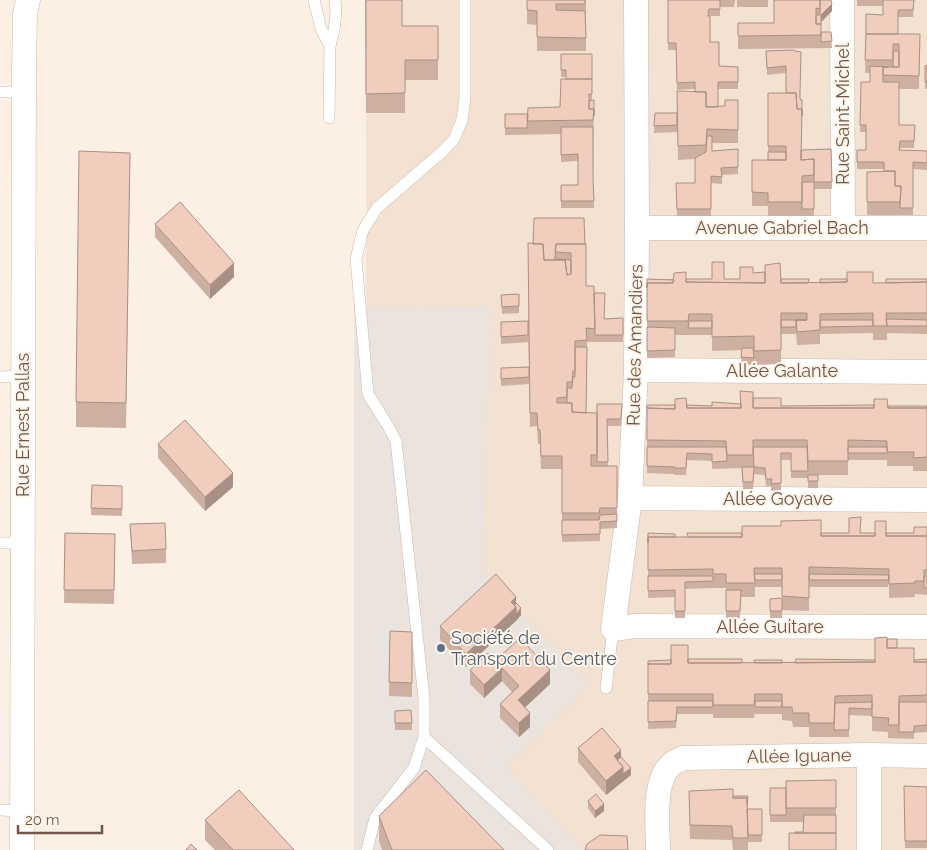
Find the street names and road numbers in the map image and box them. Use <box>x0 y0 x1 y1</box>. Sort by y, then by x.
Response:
street label: Rue Saint-Michel <box>832 43 853 185</box>
street label: Avenue Gabriel Bach <box>695 217 869 238</box>
street label: Rue des Amandiers <box>623 264 646 426</box>
street label: Rue Ernest Pallas <box>12 353 33 497</box>
street label: Allée Galante <box>726 360 838 381</box>
street label: Allée Goyave <box>723 488 833 509</box>
street label: Allée Guitare <box>716 616 824 637</box>
street label: Allée Iguane <box>746 744 852 767</box>

